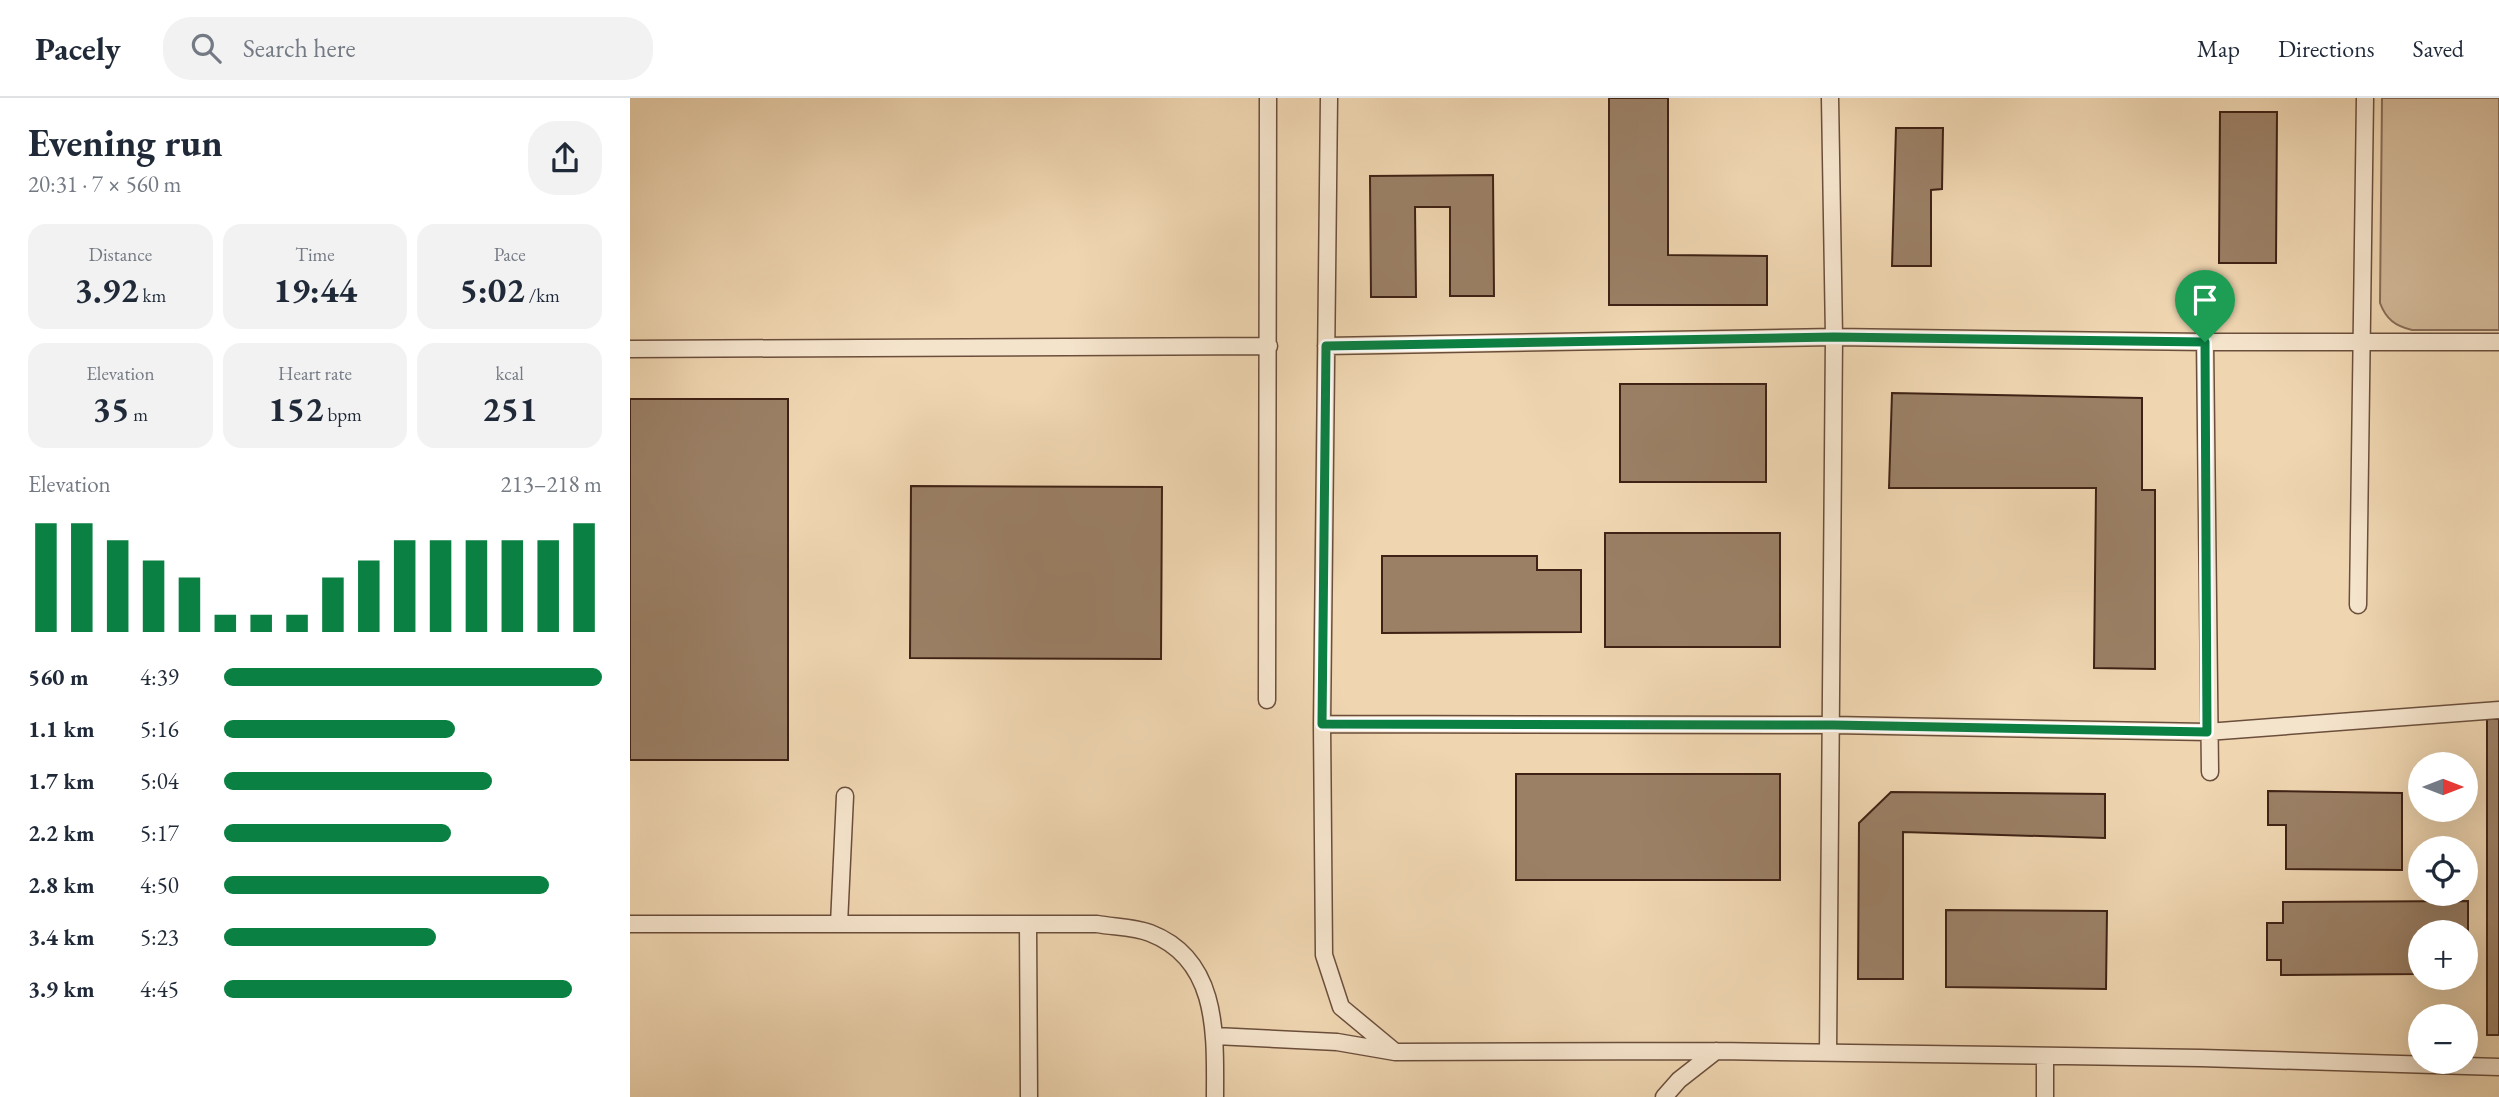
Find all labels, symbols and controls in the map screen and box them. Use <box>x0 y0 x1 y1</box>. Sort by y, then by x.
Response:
search box <box>163 17 653 80</box>
text: Pacely <box>35 27 121 70</box>
icon: search <box>187 29 225 67</box>
text: Search here <box>243 31 356 65</box>
text: Map <box>2197 33 2240 64</box>
text: Directions <box>2278 33 2375 64</box>
text: Saved <box>2413 33 2464 64</box>
text: Evening run <box>28 118 223 167</box>
button: share <box>528 121 602 195</box>
text: 20:31 · 7 × 560 m <box>28 169 181 199</box>
text: Distance <box>89 242 152 267</box>
text: Time <box>295 242 335 267</box>
text: Pace <box>494 242 526 267</box>
text: 3.92 <box>74 267 139 312</box>
text: 19:44 <box>273 267 357 312</box>
text: 5:02 <box>459 267 525 312</box>
pin <box>2175 270 2235 342</box>
icon: arrive <box>2186 281 2224 319</box>
text: km <box>139 283 166 308</box>
text: /km <box>525 283 560 308</box>
text: Elevation <box>86 361 155 386</box>
text: Heart rate <box>278 361 352 386</box>
text: kcal <box>495 361 524 386</box>
text: 35 <box>93 386 130 431</box>
text: 152 <box>268 386 324 431</box>
text: 251 <box>482 386 537 431</box>
text: m <box>130 402 148 427</box>
text: bpm <box>324 402 362 427</box>
text: Elevation <box>28 469 111 499</box>
text: 213–218 m <box>501 469 602 499</box>
text: 560 m <box>28 662 89 692</box>
text: 4:39 <box>140 662 179 692</box>
text: 1.1 km <box>28 714 95 744</box>
text: 5:16 <box>140 714 179 744</box>
north arrow <box>2408 752 2478 822</box>
map controls <box>2408 752 2478 1074</box>
text: 1.7 km <box>28 766 95 796</box>
text: 5:04 <box>140 766 179 796</box>
text: 2.2 km <box>28 818 95 848</box>
text: 5:17 <box>140 818 179 848</box>
button: locate <box>2408 836 2478 906</box>
text: 2.8 km <box>28 870 95 900</box>
text: 4:50 <box>140 870 179 900</box>
button: + <box>2408 920 2478 990</box>
text: 3.4 km <box>28 922 95 952</box>
text: 5:23 <box>140 922 179 952</box>
text: 3.9 km <box>28 974 95 1004</box>
text: 4:45 <box>140 974 179 1004</box>
button: − <box>2408 1004 2478 1074</box>

